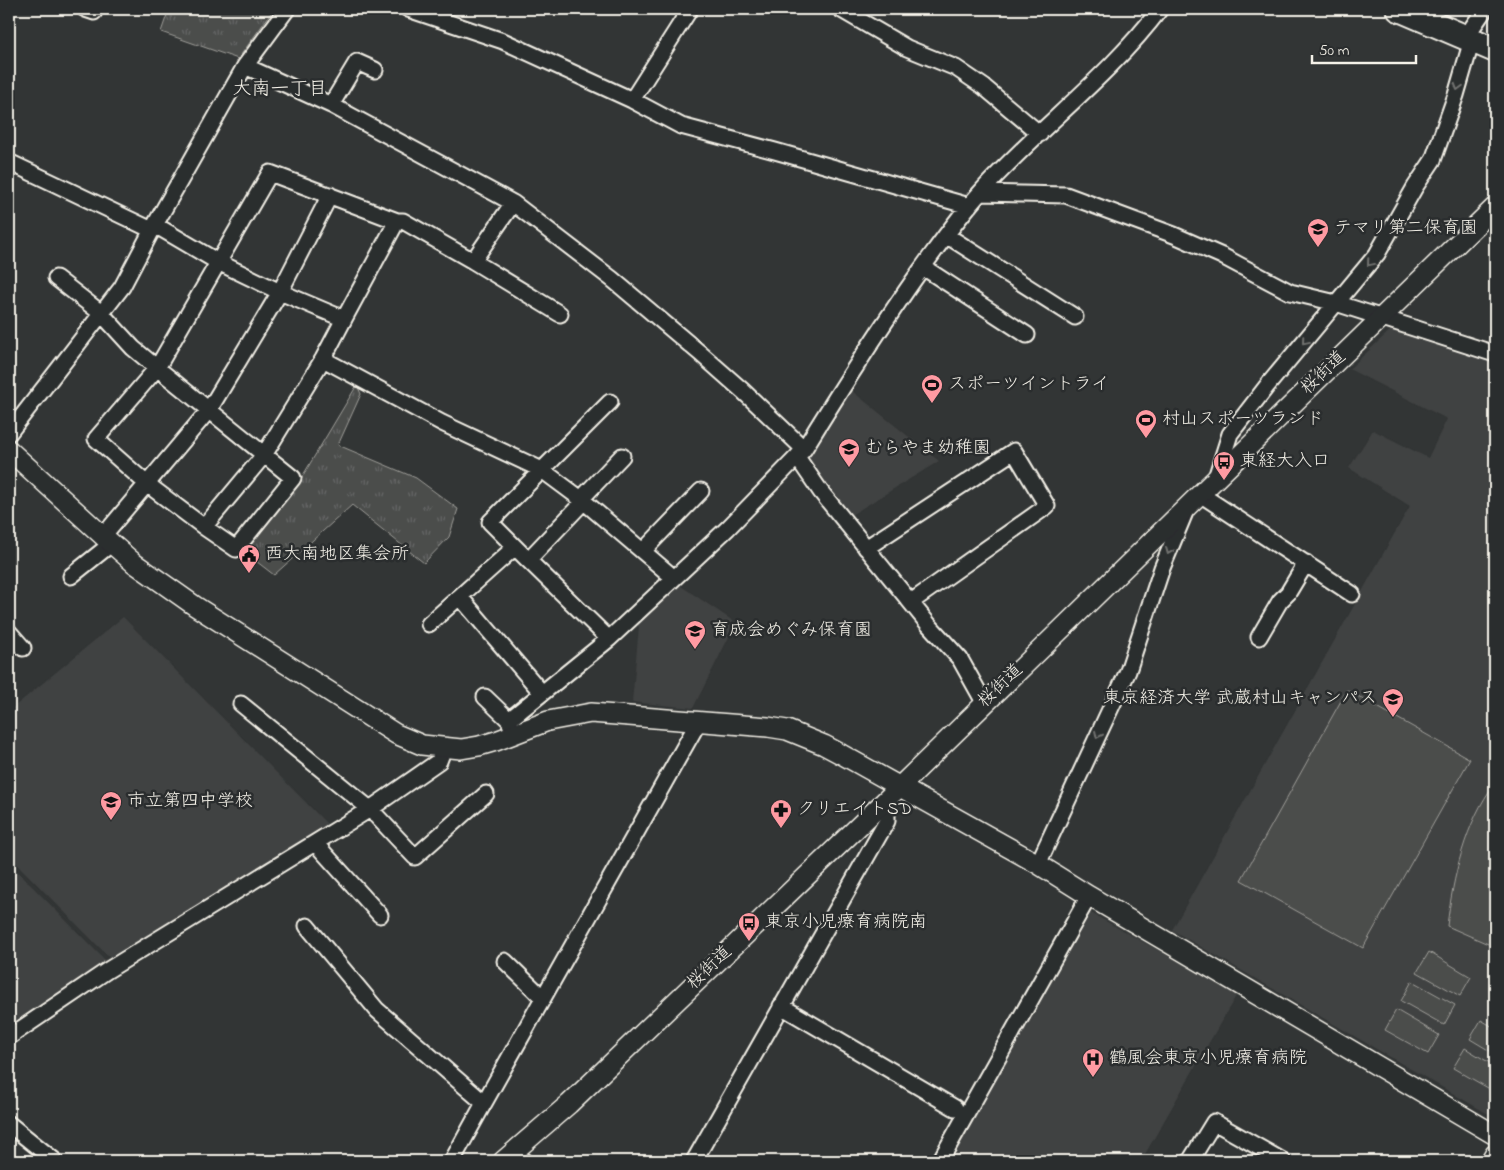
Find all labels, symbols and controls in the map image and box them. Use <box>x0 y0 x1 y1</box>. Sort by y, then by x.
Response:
scale bar <box>1312 32 1415 64</box>
text: 50 m <box>1319 40 1350 62</box>
district label: 大南一丁目 <box>232 76 328 103</box>
one-way arrow <box>1454 83 1464 91</box>
place label: テマリ第二保育園 <box>1334 216 1478 242</box>
school or university icon: テマリ第二保育園 <box>1306 217 1330 248</box>
one-way arrow <box>1368 257 1376 266</box>
one-way arrow <box>1302 335 1310 344</box>
street label: 桜街道 <box>1296 345 1352 401</box>
place label: スポーツイントライ <box>948 372 1109 398</box>
sports icon: スポーツイントライ <box>920 373 944 404</box>
place label: 村山スポーツランド <box>1162 407 1324 433</box>
sports icon: 村山スポーツランド <box>1134 408 1158 439</box>
place label: むらやま幼稚園 <box>865 436 991 462</box>
school or university icon: むらやま幼稚園 <box>837 437 861 468</box>
place label: 東経大入口 <box>1240 449 1330 475</box>
bus stop icon: 東経大入口 <box>1212 450 1236 481</box>
place label: 西大南地区集会所 <box>265 542 409 568</box>
public building icon: 西大南地区集会所 <box>237 543 261 574</box>
one-way arrow <box>1165 546 1176 555</box>
place label: 育成会めぐみ保育園 <box>711 618 872 644</box>
school or university icon: 育成会めぐみ保育園 <box>683 619 707 650</box>
street label: 桜街道 <box>973 658 1029 714</box>
place label: 東京経済大学 武蔵村山キャンパス <box>1103 686 1377 712</box>
school or university icon: 東京経済大学 武蔵村山キャンパス <box>1381 687 1405 718</box>
one-way arrow <box>1094 730 1104 739</box>
place label: 市立第四中学校 <box>127 789 253 815</box>
school or university icon: 市立第四中学校 <box>99 790 123 821</box>
place label: クリエイトSD <box>797 797 912 823</box>
pharmacy icon: クリエイトSD <box>769 798 793 829</box>
place label: 東京小児療育病院南 <box>765 910 927 936</box>
bus stop icon: 東京小児療育病院南 <box>737 911 761 942</box>
street label: 桜街道 <box>682 940 738 996</box>
place label: 鶴風会東京小児療育病院 <box>1109 1046 1307 1072</box>
hospital icon: 鶴風会東京小児療育病院 <box>1081 1047 1105 1078</box>

